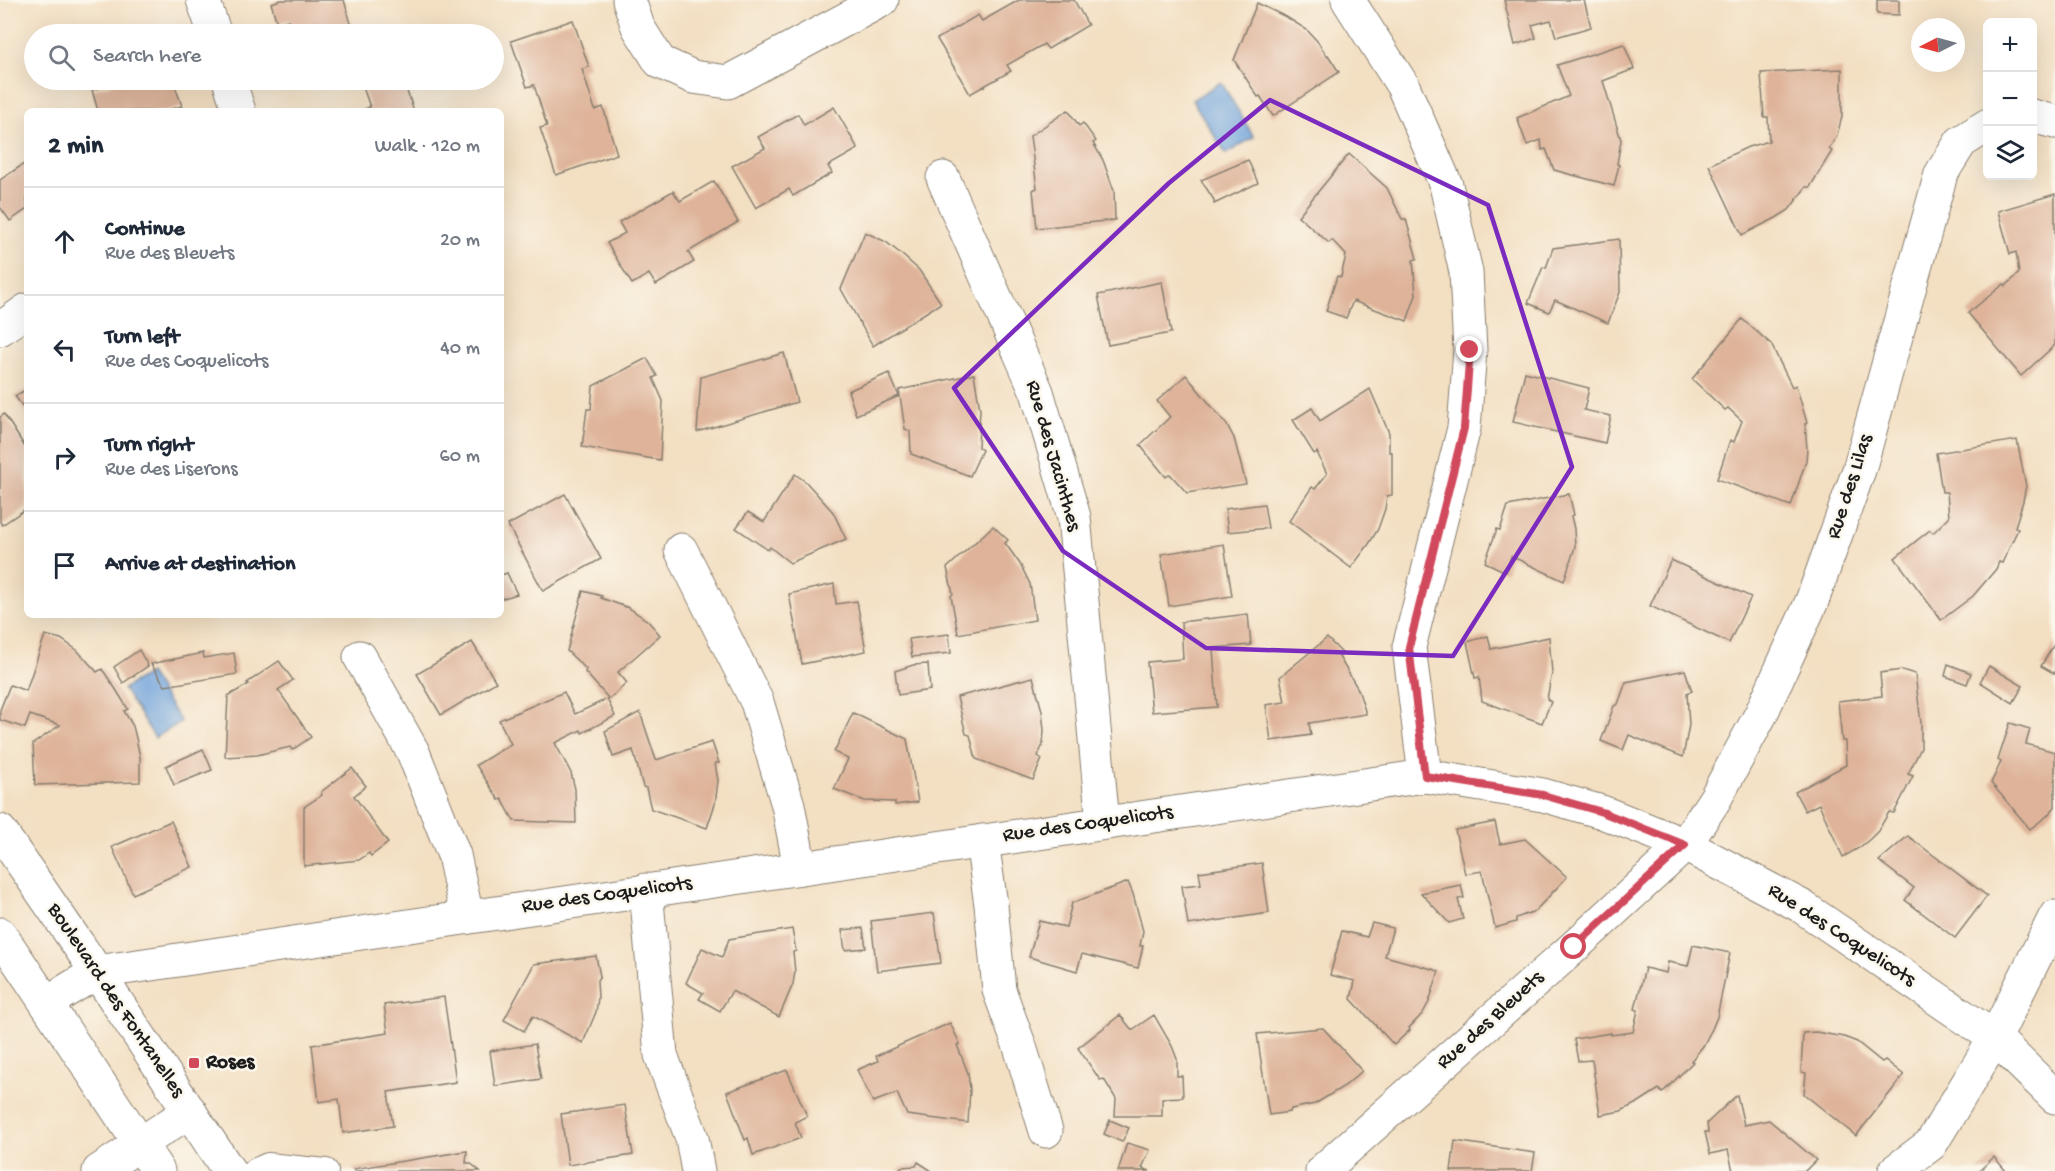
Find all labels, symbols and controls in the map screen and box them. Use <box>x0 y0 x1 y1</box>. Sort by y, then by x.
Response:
north arrow <box>1911 18 1965 72</box>
map controls <box>1983 18 2037 180</box>
button: + <box>1983 18 2037 72</box>
search box <box>24 24 504 90</box>
icon: search <box>45 41 78 74</box>
text: Search here <box>93 44 201 70</box>
button: − <box>1983 72 2037 126</box>
button: layers <box>1983 126 2037 180</box>
text: 2 min <box>48 132 103 163</box>
text: Walk · 120 m <box>375 136 480 159</box>
text: Continue <box>105 217 185 243</box>
icon: ahead <box>48 225 81 258</box>
text: 20 m <box>440 230 480 253</box>
text: Rue des Bleuets <box>105 243 234 266</box>
text: Turn left <box>105 325 179 351</box>
icon: left <box>48 333 81 366</box>
route end <box>1456 336 1482 362</box>
text: 40 m <box>440 338 480 361</box>
text: Rue des Coquelicots <box>105 351 268 374</box>
street label: Rue des Jacinthes <box>1019 378 1086 535</box>
street label: Rue des Lilas <box>1822 430 1880 543</box>
text: Turn right <box>105 433 193 459</box>
icon: right <box>48 441 81 474</box>
text: 60 m <box>440 446 480 469</box>
text: Rue des Liserons <box>105 459 238 482</box>
icon: arrive <box>48 549 81 582</box>
text: Arrive at destination <box>105 552 295 578</box>
street label: Rue des Coquelicots <box>1001 801 1176 849</box>
street label: Rue des Coquelicots <box>520 872 695 920</box>
street label: Rue des Coquelicots <box>1762 879 1921 994</box>
street label: Boulevard des Fontanelles <box>40 898 190 1104</box>
route start <box>1560 933 1586 959</box>
street label: Rue des Bleuets <box>1432 965 1551 1076</box>
place label: Roses <box>205 1051 255 1076</box>
marker: Roses <box>187 1056 201 1070</box>

